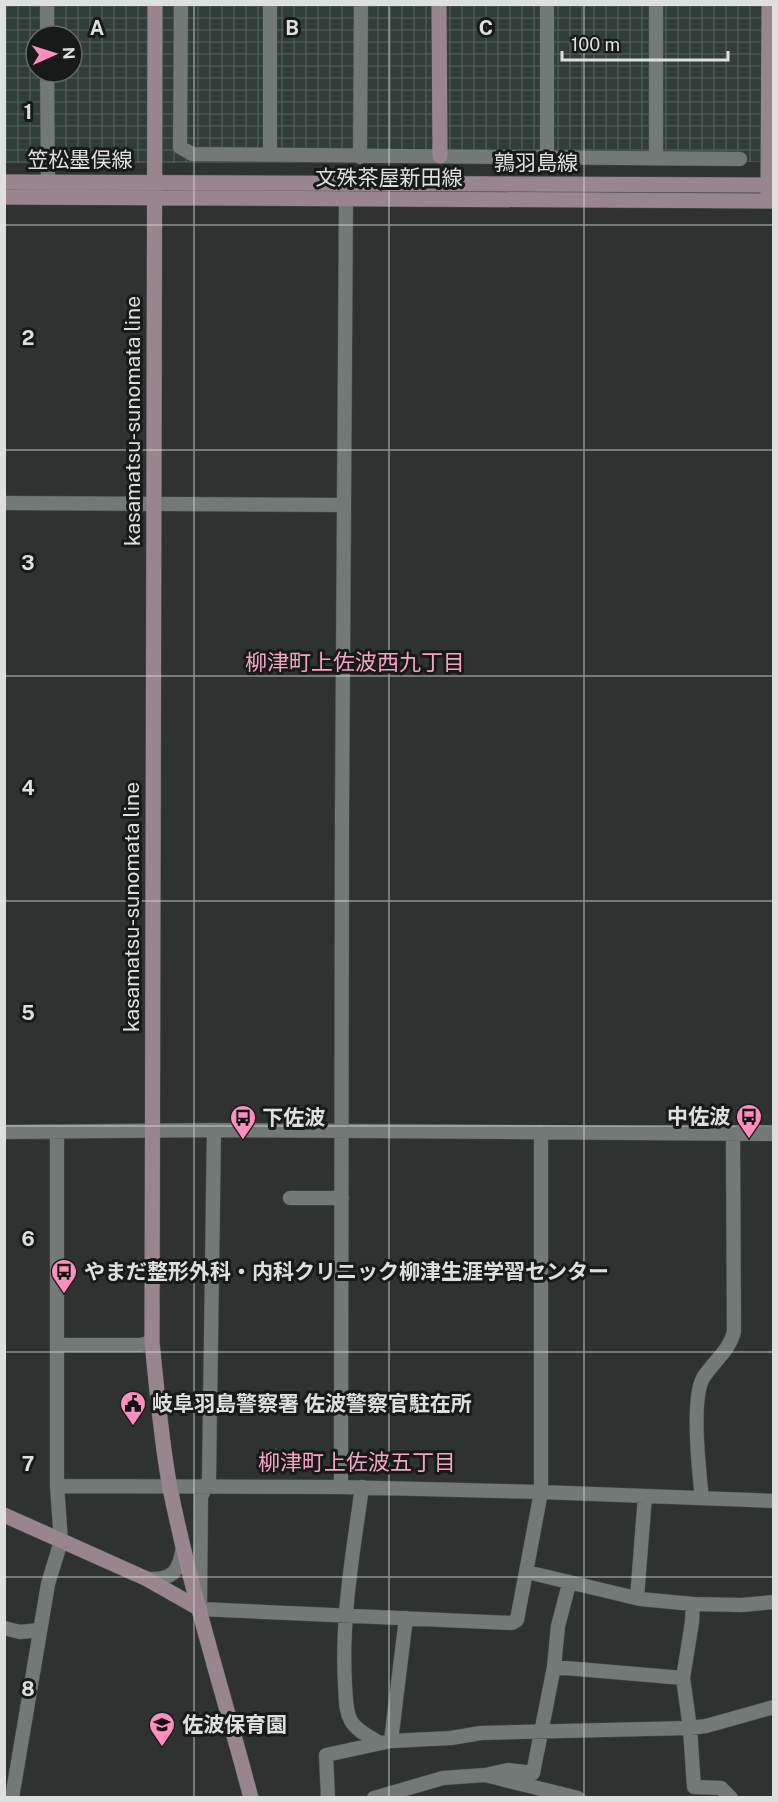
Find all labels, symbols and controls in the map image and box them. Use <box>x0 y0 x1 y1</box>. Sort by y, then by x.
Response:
text: A <box>90 16 104 40</box>
text: B <box>285 16 299 40</box>
text: C <box>479 16 493 40</box>
north arrow <box>24 24 84 84</box>
scale bar <box>562 24 728 62</box>
text: 100 m <box>571 34 620 55</box>
text: N <box>59 46 78 60</box>
text: 1 <box>24 100 32 124</box>
street label: 笠松墨俣線 <box>28 147 133 172</box>
street label: 鶉羽島線 <box>494 150 578 175</box>
street label: 文殊茶屋新田線 <box>316 165 463 190</box>
street label: kasamatsu-sunomata line <box>120 296 145 546</box>
text: 2 <box>22 326 34 350</box>
text: 3 <box>21 551 35 575</box>
district label: 柳津町上佐波西九丁目 <box>245 649 465 675</box>
text: 4 <box>21 776 35 800</box>
street label: kasamatsu-sunomata line <box>119 782 144 1032</box>
text: 5 <box>21 1001 35 1025</box>
bus stop icon: 中佐波 <box>734 1102 764 1140</box>
bus stop icon: 下佐波 <box>228 1103 258 1141</box>
place label: 中佐波 <box>667 1104 730 1129</box>
place label: 下佐波 <box>262 1105 325 1130</box>
text: 6 <box>21 1227 35 1251</box>
bus stop icon: やまだ整形外科・内科クリニック柳津生涯学習センター <box>49 1257 79 1295</box>
place label: やまだ整形外科・内科クリニック柳津生涯学習センター <box>84 1259 609 1284</box>
public building icon: 岐阜羽島警察署 佐波警察官駐在所 <box>118 1389 148 1427</box>
place label: 岐阜羽島警察署 佐波警察官駐在所 <box>152 1391 472 1416</box>
district label: 柳津町上佐波五丁目 <box>258 1449 456 1475</box>
text: 7 <box>22 1452 34 1476</box>
text: 8 <box>21 1677 35 1701</box>
school or university icon: 佐波保育園 <box>147 1710 177 1748</box>
place label: 佐波保育園 <box>182 1712 287 1737</box>

